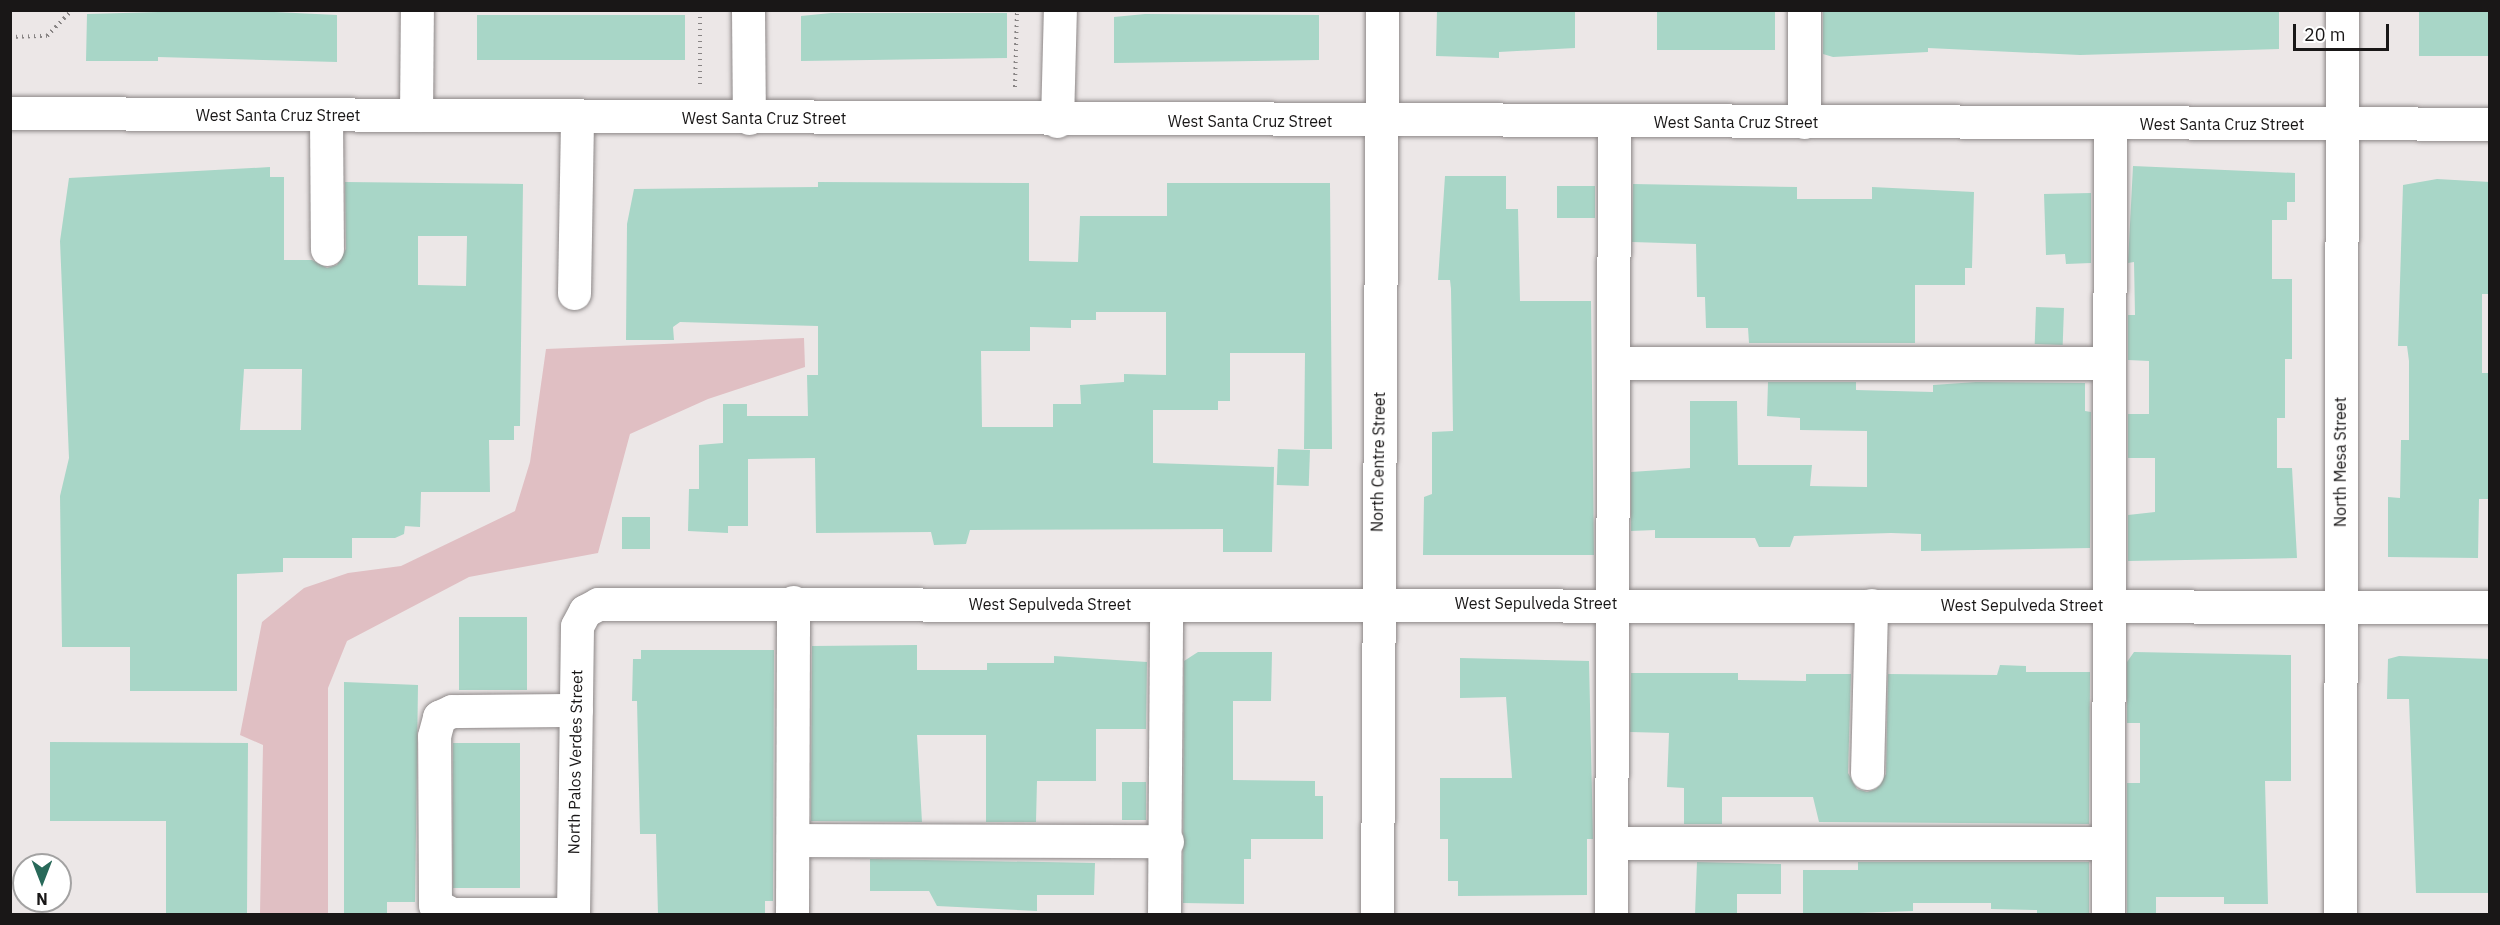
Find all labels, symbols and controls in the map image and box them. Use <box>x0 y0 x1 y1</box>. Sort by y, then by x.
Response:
scale bar <box>2296 12 2392 50</box>
text: 20 m <box>2304 23 2346 46</box>
street label: West Santa Cruz Street <box>196 105 360 125</box>
street label: West Santa Cruz Street <box>682 108 846 128</box>
street label: West Santa Cruz Street <box>1168 111 1332 131</box>
street label: West Santa Cruz Street <box>1654 112 1818 132</box>
street label: West Santa Cruz Street <box>2140 114 2304 134</box>
street label: North Centre Street <box>1367 392 1389 532</box>
street label: North Mesa Street <box>2330 397 2350 527</box>
street label: West Sepulveda Street <box>1455 593 1617 613</box>
street label: West Sepulveda Street <box>969 594 1131 614</box>
street label: West Sepulveda Street <box>1941 595 2103 615</box>
street label: North Palos Verdes Street <box>564 669 586 855</box>
north arrow <box>12 853 72 913</box>
text: N <box>36 889 48 909</box>

